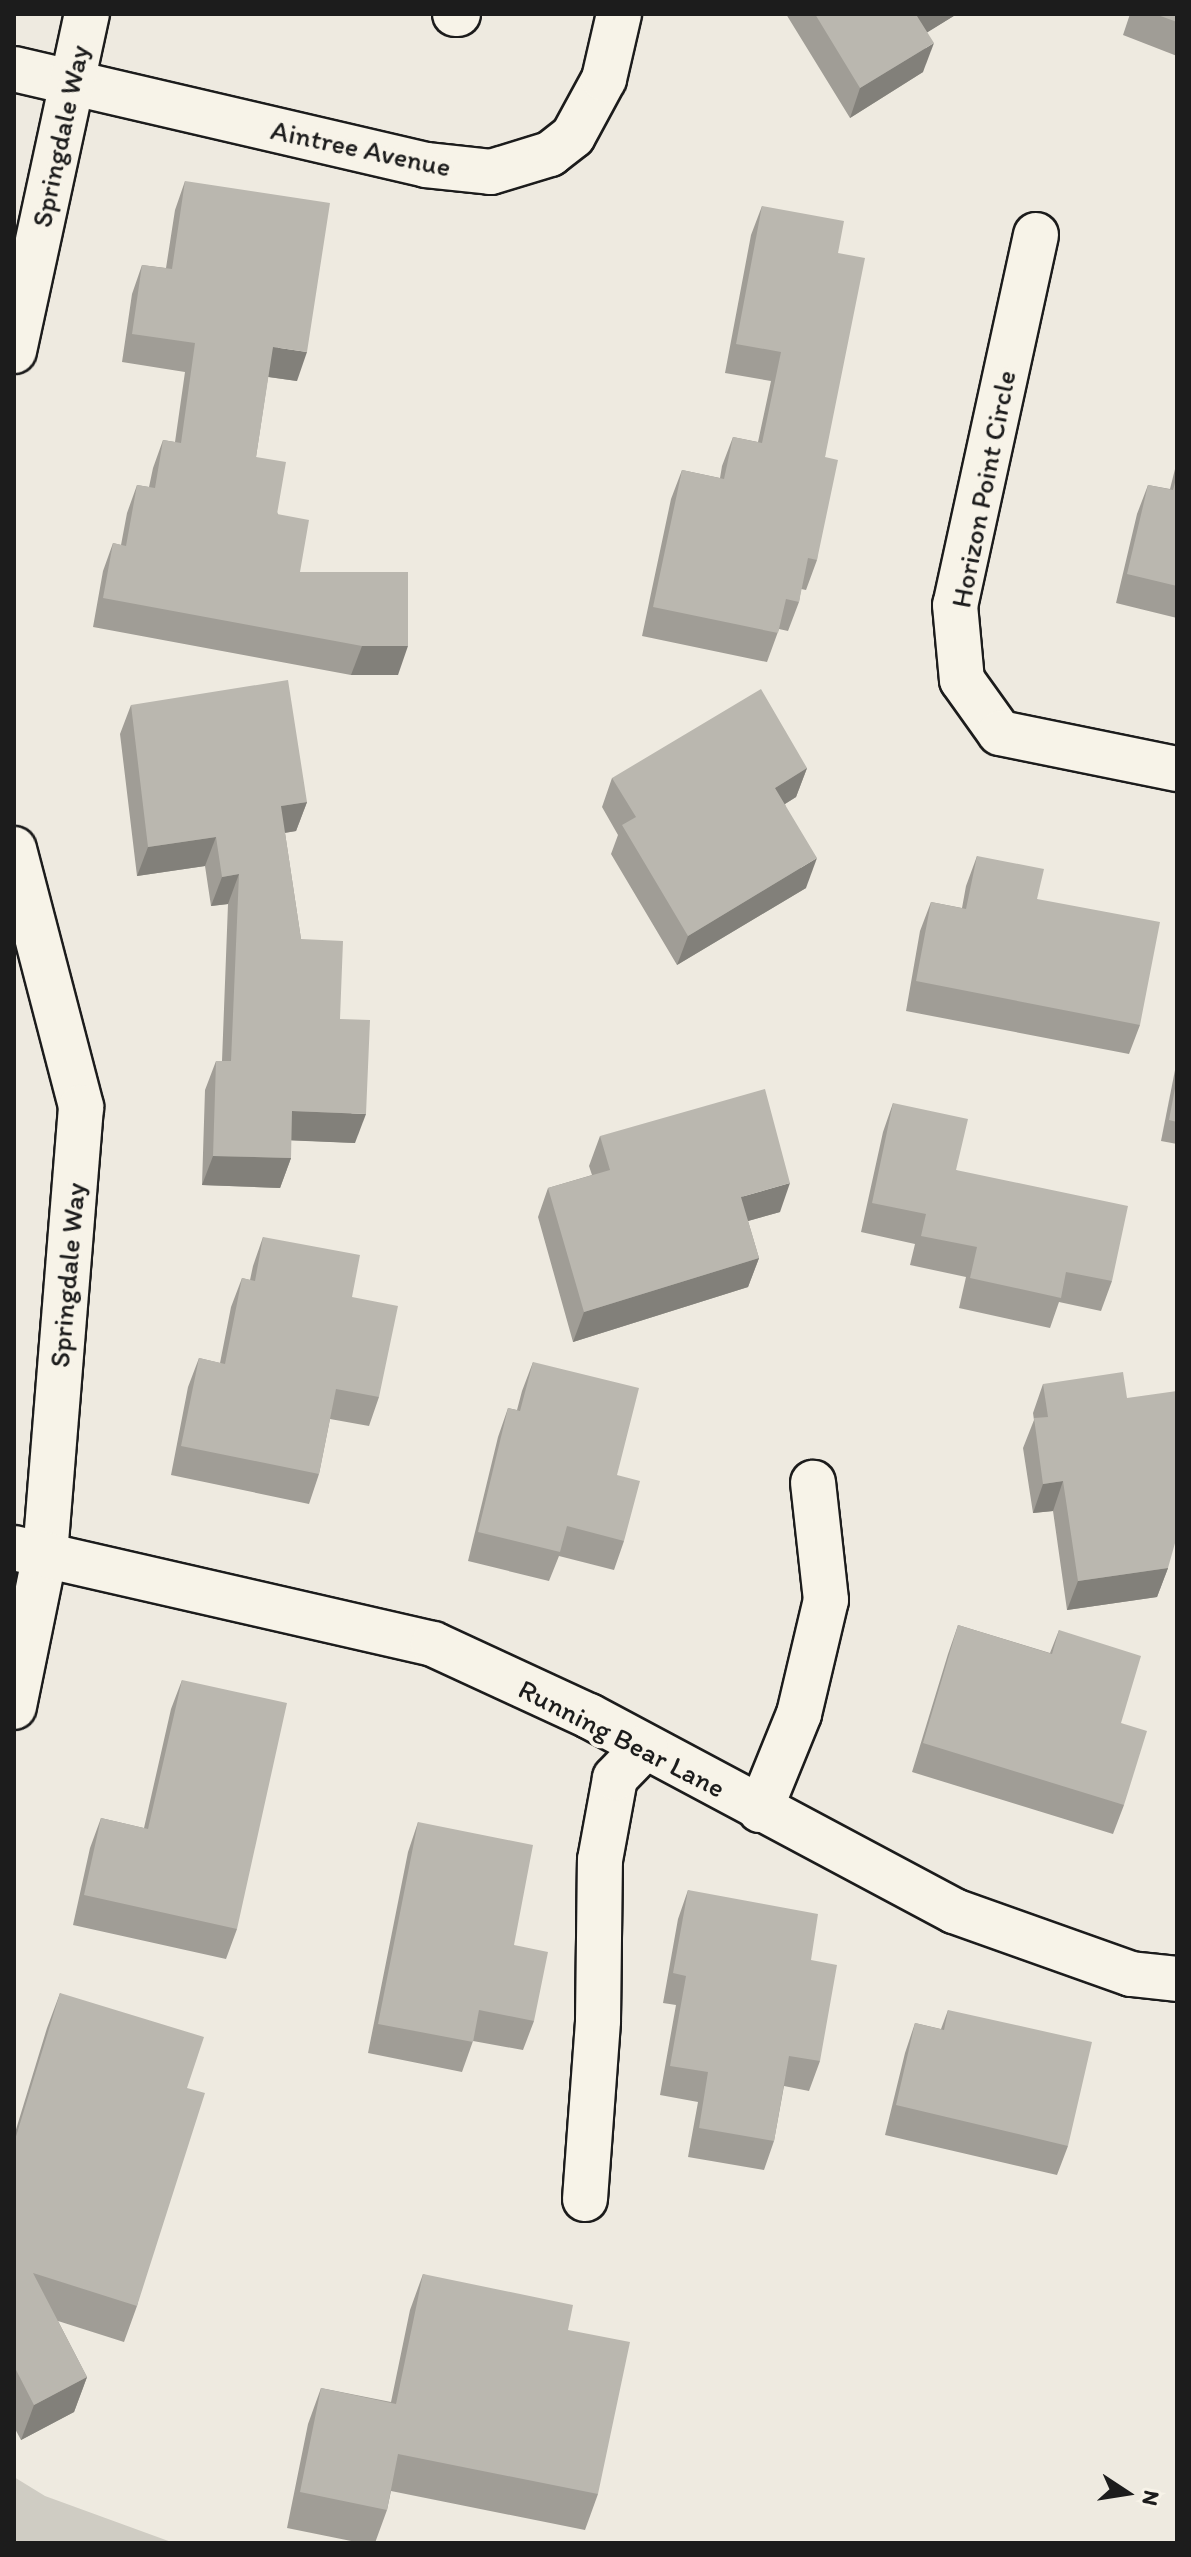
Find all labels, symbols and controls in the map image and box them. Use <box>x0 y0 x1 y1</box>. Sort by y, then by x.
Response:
street label: Springdale Way <box>24 42 96 230</box>
street label: Aintree Avenue <box>268 113 454 183</box>
street label: Horizon Point Circle <box>944 368 1022 610</box>
street label: Springdale Way <box>42 1181 92 1369</box>
street label: Running Bear Lane <box>513 1671 731 1805</box>
north arrow <box>1087 2453 1167 2533</box>
text: N <box>1136 2488 1166 2508</box>

